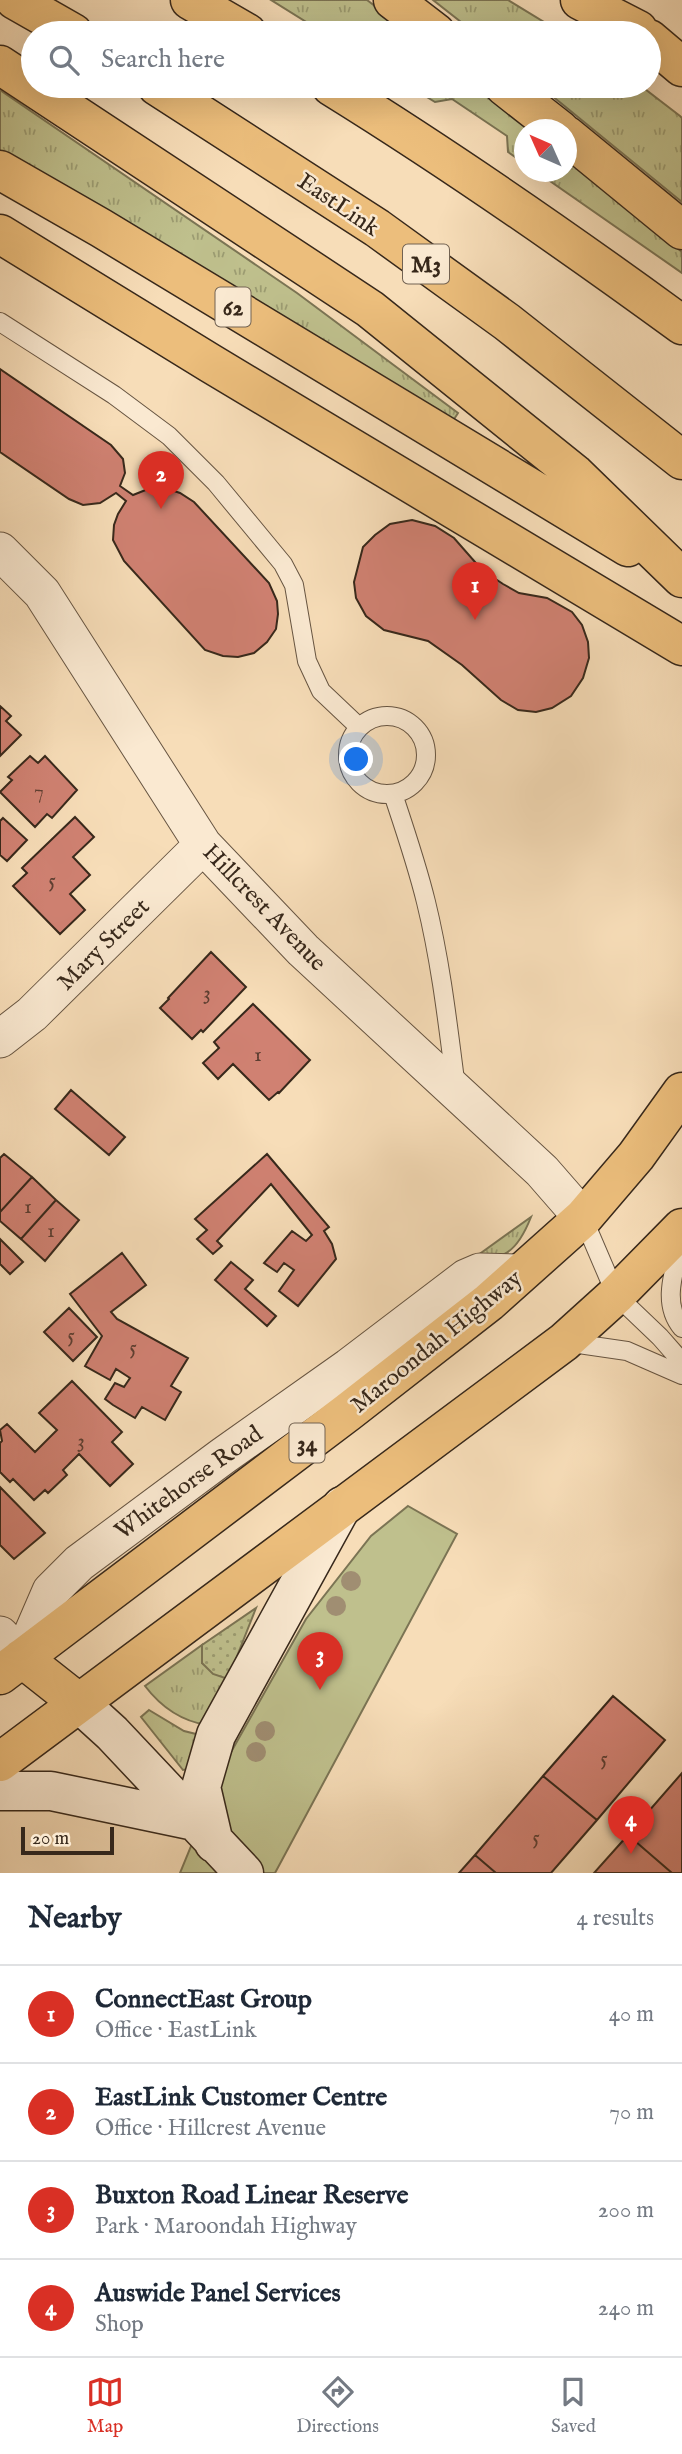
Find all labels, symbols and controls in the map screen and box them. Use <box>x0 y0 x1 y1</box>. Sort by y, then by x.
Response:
search box <box>21 21 661 98</box>
icon: search <box>45 41 83 79</box>
text: Search here <box>101 43 225 76</box>
north arrow <box>514 119 577 182</box>
street label: EastLink <box>291 166 385 244</box>
road number: M3 <box>403 244 449 284</box>
road number: 62 <box>216 288 250 326</box>
pin: 2 <box>138 451 184 509</box>
pin: 1 <box>452 562 498 620</box>
your location <box>339 742 373 776</box>
house number: 7 <box>34 779 44 806</box>
street label: Hillcrest Avenue <box>195 838 333 978</box>
house number: 5 <box>48 868 56 895</box>
street label: Mary Street <box>51 892 157 998</box>
house number: 3 <box>203 980 211 1007</box>
house number: 1 <box>254 1042 262 1069</box>
house number: 1 <box>24 1194 32 1221</box>
house number: 1 <box>47 1218 55 1245</box>
street label: Maroondah Highway <box>345 1263 529 1421</box>
house number: 5 <box>67 1323 75 1350</box>
house number: 5 <box>129 1335 137 1362</box>
street label: Whitehorse Road <box>109 1419 269 1547</box>
road number: 34 <box>290 1424 324 1462</box>
house number: 3 <box>77 1428 85 1455</box>
pin: 3 <box>297 1632 343 1690</box>
house number: 5 <box>600 1746 608 1773</box>
pin: 4 <box>608 1796 654 1854</box>
scale bar <box>21 1824 114 1856</box>
house number: 5 <box>532 1825 540 1852</box>
text: 20 m <box>32 1827 69 1851</box>
text: Nearby <box>28 1900 121 1938</box>
text: 4 results <box>576 1904 654 1933</box>
text: ConnectEast Group <box>95 1983 312 2016</box>
text: 1 <box>47 2000 55 2029</box>
text: 40 m <box>609 2000 654 2029</box>
text: Office · EastLink <box>95 2016 257 2045</box>
text: EastLink Customer Centre <box>95 2081 387 2114</box>
text: 2 <box>46 2098 56 2127</box>
text: 70 m <box>609 2098 654 2127</box>
text: Office · Hillcrest Avenue <box>95 2114 326 2143</box>
text: Buxton Road Linear Reserve <box>95 2179 408 2212</box>
text: 3 <box>47 2196 55 2225</box>
text: 200 m <box>598 2196 654 2225</box>
text: Park · Maroondah Highway <box>95 2212 357 2241</box>
text: Auswide Panel Services <box>95 2277 341 2310</box>
text: 4 <box>45 2294 57 2323</box>
text: 240 m <box>598 2294 654 2323</box>
text: Shop <box>95 2310 144 2339</box>
tab: Map <box>86 2373 124 2439</box>
tab: Directions <box>296 2373 379 2439</box>
tab: Saved <box>551 2373 596 2439</box>

